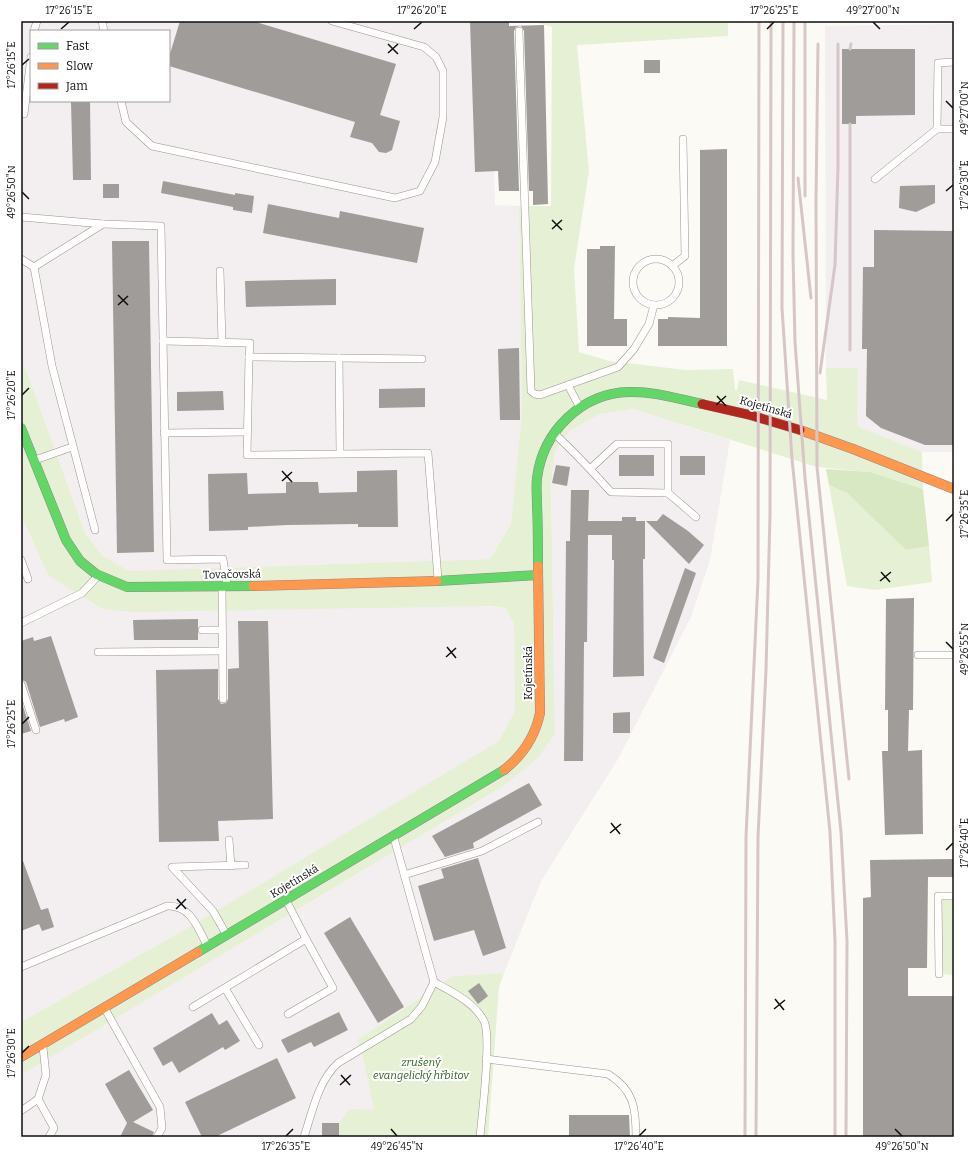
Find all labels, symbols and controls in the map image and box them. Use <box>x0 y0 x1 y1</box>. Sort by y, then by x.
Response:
text: 17°26'15"E <box>46 5 92 17</box>
text: 17°26'20"E <box>397 5 447 17</box>
text: 17°26'25"E <box>750 5 798 17</box>
text: 49°27'00"N <box>846 5 900 17</box>
legend <box>30 30 170 102</box>
text: Fast <box>66 39 90 53</box>
text: 17°26'15"E <box>6 42 18 88</box>
text: Slow <box>66 59 93 73</box>
text: Jam <box>65 79 88 93</box>
text: 49°27'00"N <box>959 81 971 135</box>
text: 17°26'30"E <box>959 160 971 210</box>
text: 49°26'50"N <box>6 165 18 219</box>
text: 17°26'20"E <box>6 370 18 420</box>
street label: Kojetínská <box>738 394 794 421</box>
text: 17°26'35"E <box>959 490 971 538</box>
street label: Tovačovská <box>203 567 261 582</box>
text: 49°26'55"N <box>959 623 971 675</box>
street label: Kojetínská <box>522 646 535 700</box>
text: 17°26'25"E <box>6 700 18 748</box>
text: 17°26'40"E <box>959 818 971 868</box>
street label: Kojetínská <box>268 862 321 901</box>
text: 17°26'30"E <box>6 1028 18 1078</box>
park label: zrušený evangelický hřbitov <box>373 1056 470 1082</box>
text: 17°26'35"E <box>262 1141 310 1153</box>
text: 49°26'45"N <box>371 1141 423 1153</box>
text: 17°26'40"E <box>614 1141 664 1153</box>
text: 49°26'50"N <box>875 1141 929 1153</box>

